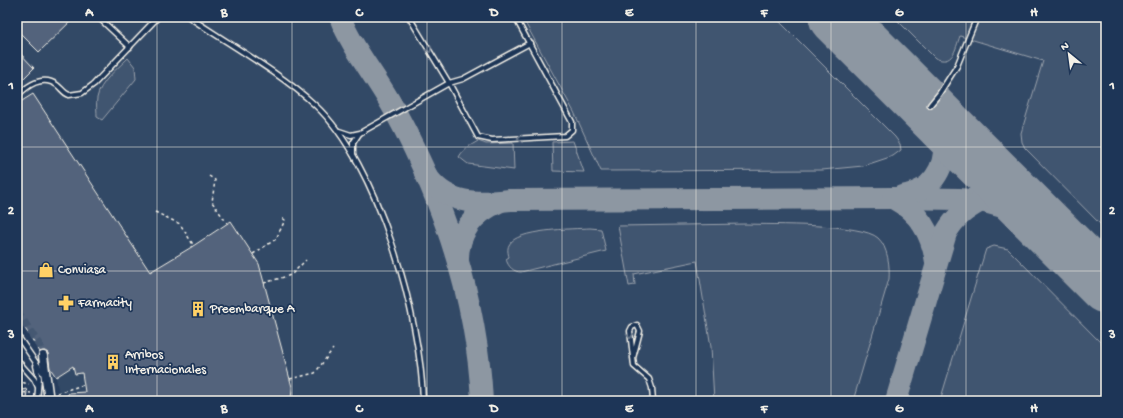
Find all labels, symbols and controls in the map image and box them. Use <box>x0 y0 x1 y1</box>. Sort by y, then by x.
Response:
text: A <box>84 6 94 21</box>
text: B <box>220 6 229 21</box>
text: C <box>354 6 364 21</box>
text: D <box>489 6 499 21</box>
text: E <box>625 6 634 21</box>
text: F <box>760 6 769 21</box>
text: G <box>895 6 904 21</box>
text: H <box>1030 6 1038 21</box>
north arrow <box>1049 34 1089 74</box>
text: N <box>1059 40 1071 54</box>
one-way arrow <box>424 46 432 53</box>
text: 1 <box>7 79 14 94</box>
text: 1 <box>1108 79 1115 94</box>
one-way arrow <box>517 135 523 144</box>
text: 2 <box>8 204 15 219</box>
text: 2 <box>1109 204 1116 219</box>
shop icon: Conviasa <box>37 261 55 279</box>
place label: Conviasa <box>58 263 107 278</box>
pharmacy icon: Farmacity <box>57 294 75 312</box>
place label: Farmacity <box>77 296 132 311</box>
building icon: Preembarque A <box>189 300 207 318</box>
place label: Preembarque A <box>209 302 296 317</box>
text: 3 <box>7 328 15 343</box>
text: 3 <box>1108 328 1116 343</box>
one-way arrow <box>626 333 635 339</box>
place label: Arribos Internacionales <box>125 348 207 378</box>
building icon: Arribos Internacionales <box>104 353 122 371</box>
text: A <box>84 402 94 417</box>
text: B <box>220 402 229 417</box>
text: C <box>354 402 364 417</box>
text: D <box>489 402 499 417</box>
text: E <box>625 402 634 417</box>
text: F <box>760 402 769 417</box>
text: G <box>895 402 904 417</box>
text: H <box>1030 402 1038 417</box>

